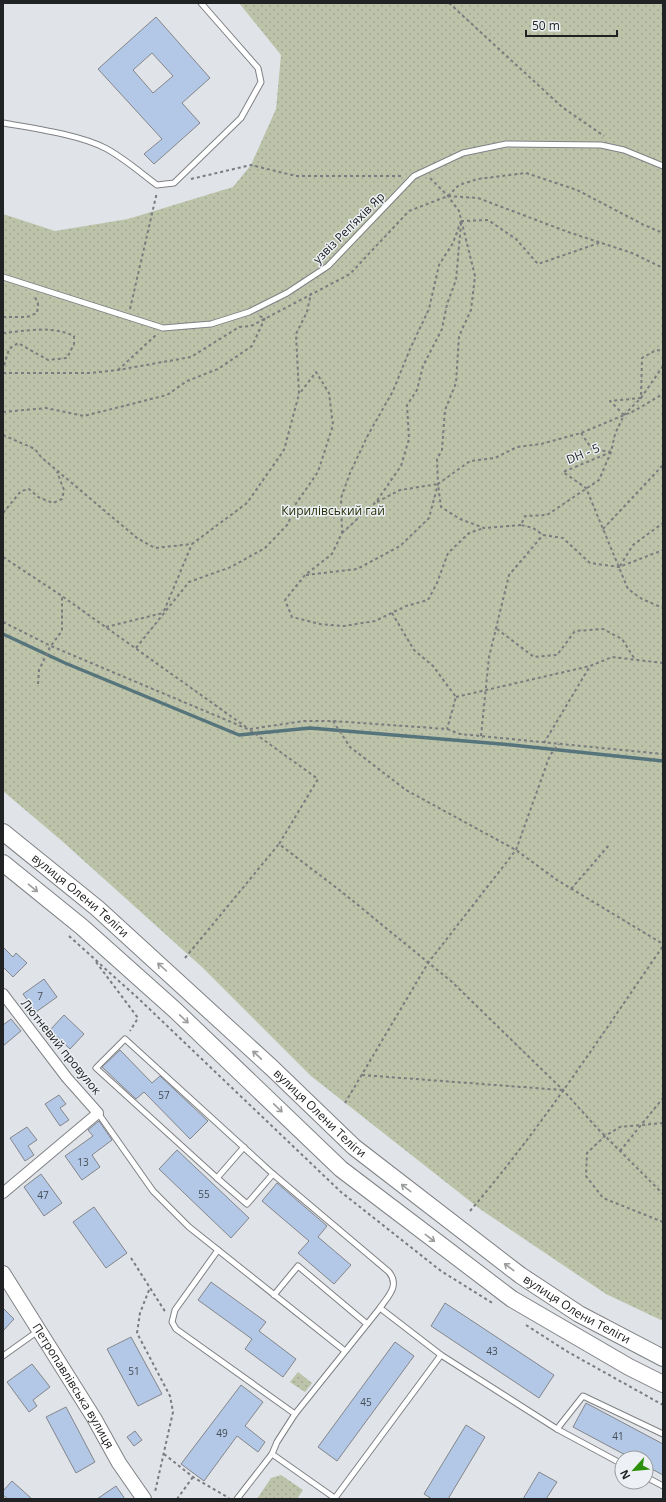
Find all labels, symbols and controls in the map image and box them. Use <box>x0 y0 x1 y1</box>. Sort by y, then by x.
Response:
scale bar <box>526 12 617 38</box>
text: 50 m <box>532 17 560 34</box>
street label: узвіз Репʼяхів Яр <box>309 188 388 267</box>
street label: DH - 5 <box>564 439 602 468</box>
park label: Кирилівський гай <box>281 502 385 519</box>
street label: вулиця Олени Теліги <box>28 849 133 941</box>
one-way arrow <box>28 883 38 892</box>
one-way arrow <box>156 962 167 971</box>
house number: 7 <box>37 989 43 1003</box>
street label: Лютневий провулок <box>17 995 106 1099</box>
one-way arrow <box>179 1014 189 1023</box>
one-way arrow <box>252 1050 262 1059</box>
street label: вулиця Олени Теліги <box>270 1065 370 1161</box>
house number: 57 <box>158 1088 170 1102</box>
one-way arrow <box>273 1104 283 1113</box>
house number: 13 <box>77 1155 89 1169</box>
one-way arrow <box>400 1184 411 1193</box>
house number: 55 <box>198 1187 210 1201</box>
house number: 47 <box>37 1188 49 1202</box>
one-way arrow <box>425 1233 436 1242</box>
one-way arrow <box>504 1263 515 1271</box>
street label: вулиця Олени Теліги <box>520 1270 634 1347</box>
street label: Петропавлівська вулиця <box>29 1320 118 1451</box>
house number: 43 <box>486 1344 498 1358</box>
house number: 51 <box>128 1364 140 1378</box>
house number: 45 <box>360 1395 372 1409</box>
house number: 49 <box>216 1426 228 1440</box>
house number: 41 <box>612 1429 624 1443</box>
north arrow <box>614 1450 654 1490</box>
text: N <box>616 1467 633 1482</box>

